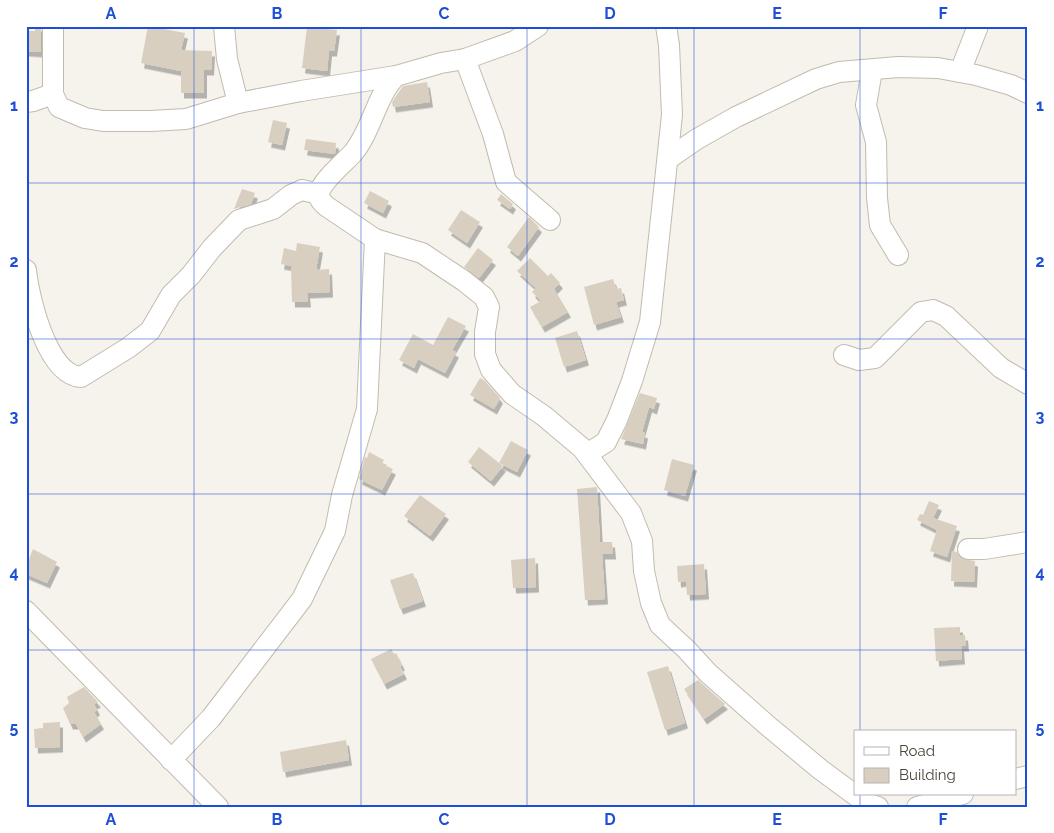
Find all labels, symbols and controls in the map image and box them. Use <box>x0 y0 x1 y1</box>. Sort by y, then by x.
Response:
text: A <box>106 4 117 23</box>
text: B <box>272 4 283 23</box>
text: C <box>439 4 450 23</box>
text: D <box>604 4 616 23</box>
text: E <box>772 4 782 23</box>
text: F <box>938 4 948 23</box>
text: 1 <box>10 96 18 115</box>
text: 1 <box>1036 96 1044 115</box>
text: 2 <box>9 252 19 271</box>
text: 2 <box>1035 252 1045 271</box>
text: 3 <box>10 407 19 426</box>
text: 3 <box>1036 407 1045 426</box>
text: 4 <box>9 563 19 582</box>
text: 4 <box>1035 563 1045 582</box>
text: 5 <box>10 718 19 737</box>
text: 5 <box>1036 718 1045 737</box>
legend <box>854 730 1016 796</box>
text: Road <box>899 742 935 760</box>
text: Building <box>899 766 956 784</box>
text: A <box>106 810 117 829</box>
text: B <box>272 810 283 829</box>
text: C <box>439 810 450 829</box>
text: D <box>604 810 616 829</box>
text: E <box>772 810 782 829</box>
text: F <box>938 810 948 829</box>

